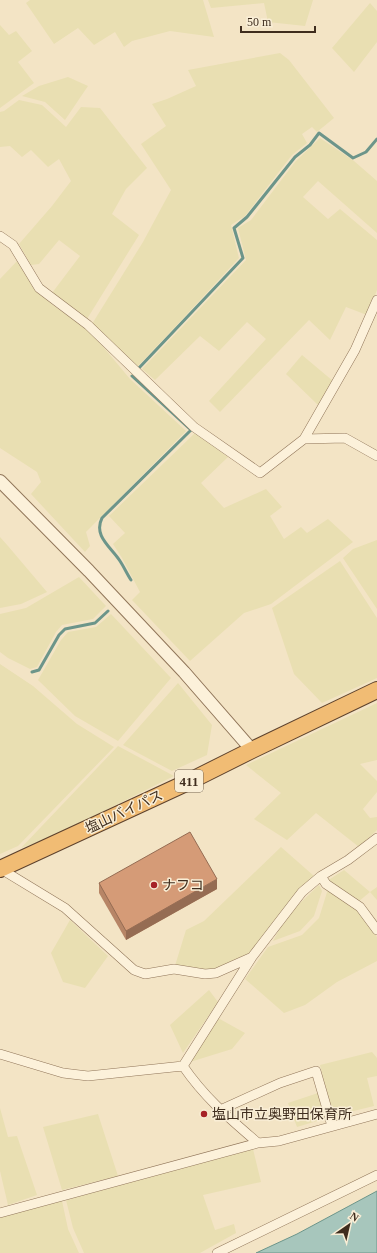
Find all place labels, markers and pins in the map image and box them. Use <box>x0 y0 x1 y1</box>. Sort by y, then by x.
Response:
place label: ナフコ <box>162 878 204 893</box>
marker: ナフコ <box>149 880 159 890</box>
place label: 塩山市立奥野田保育所 <box>212 1106 352 1122</box>
marker: 塩山市立奥野田保育所 <box>199 1109 209 1119</box>

